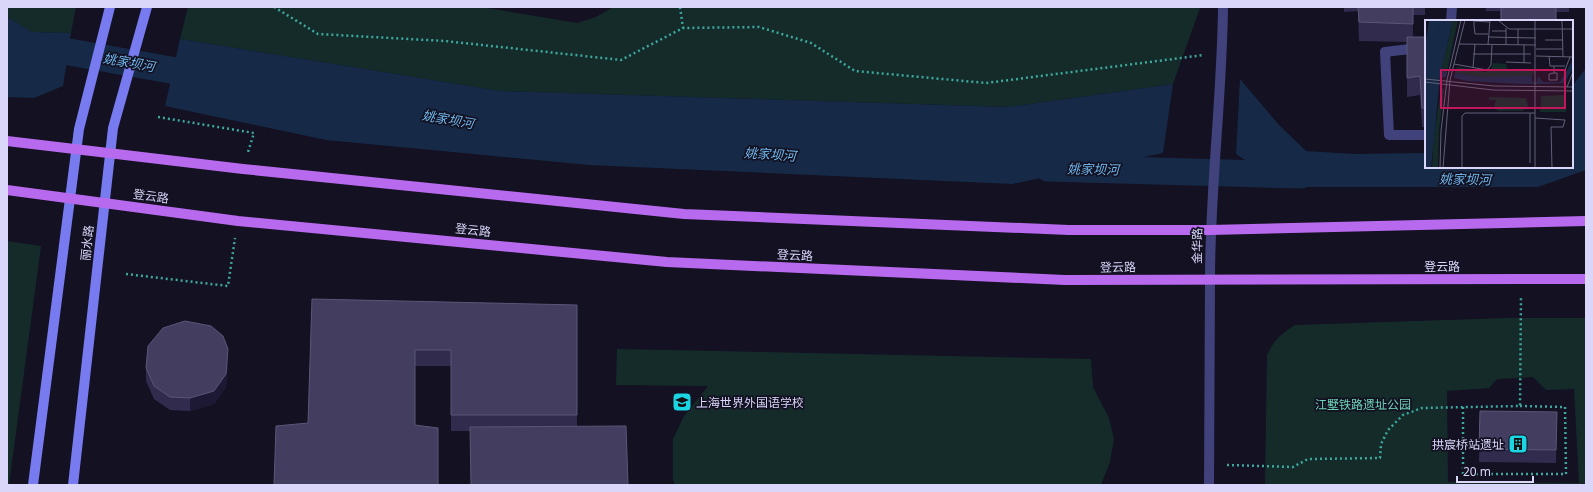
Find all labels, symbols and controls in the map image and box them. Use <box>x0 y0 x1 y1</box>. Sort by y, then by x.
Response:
inset map <box>1425 20 1573 168</box>
water label: 姚家坝河 <box>102 49 159 76</box>
water label: 姚家坝河 <box>421 106 478 133</box>
water label: 姚家坝河 <box>743 143 800 165</box>
water label: 姚家坝河 <box>1067 160 1122 179</box>
water label: 姚家坝河 <box>1439 170 1494 189</box>
street label: 登云路 <box>132 185 170 207</box>
street label: 登云路 <box>454 220 492 240</box>
street label: 丽水路 <box>77 224 97 262</box>
street label: 金华路 <box>1188 228 1206 264</box>
street label: 登云路 <box>777 246 813 264</box>
street label: 登云路 <box>1100 258 1136 276</box>
street label: 登云路 <box>1424 258 1460 275</box>
school or university icon: 上海世界外国语学校 <box>671 391 693 413</box>
place label: 上海世界外国语学校 <box>696 394 804 411</box>
park label: 江墅铁路遗址公园 <box>1315 396 1411 413</box>
building icon: 拱宸桥站遗址 <box>1507 433 1529 455</box>
place label: 拱宸桥站遗址 <box>1432 436 1504 453</box>
scale bar <box>1457 458 1533 484</box>
text: 20 m <box>1463 463 1491 480</box>

